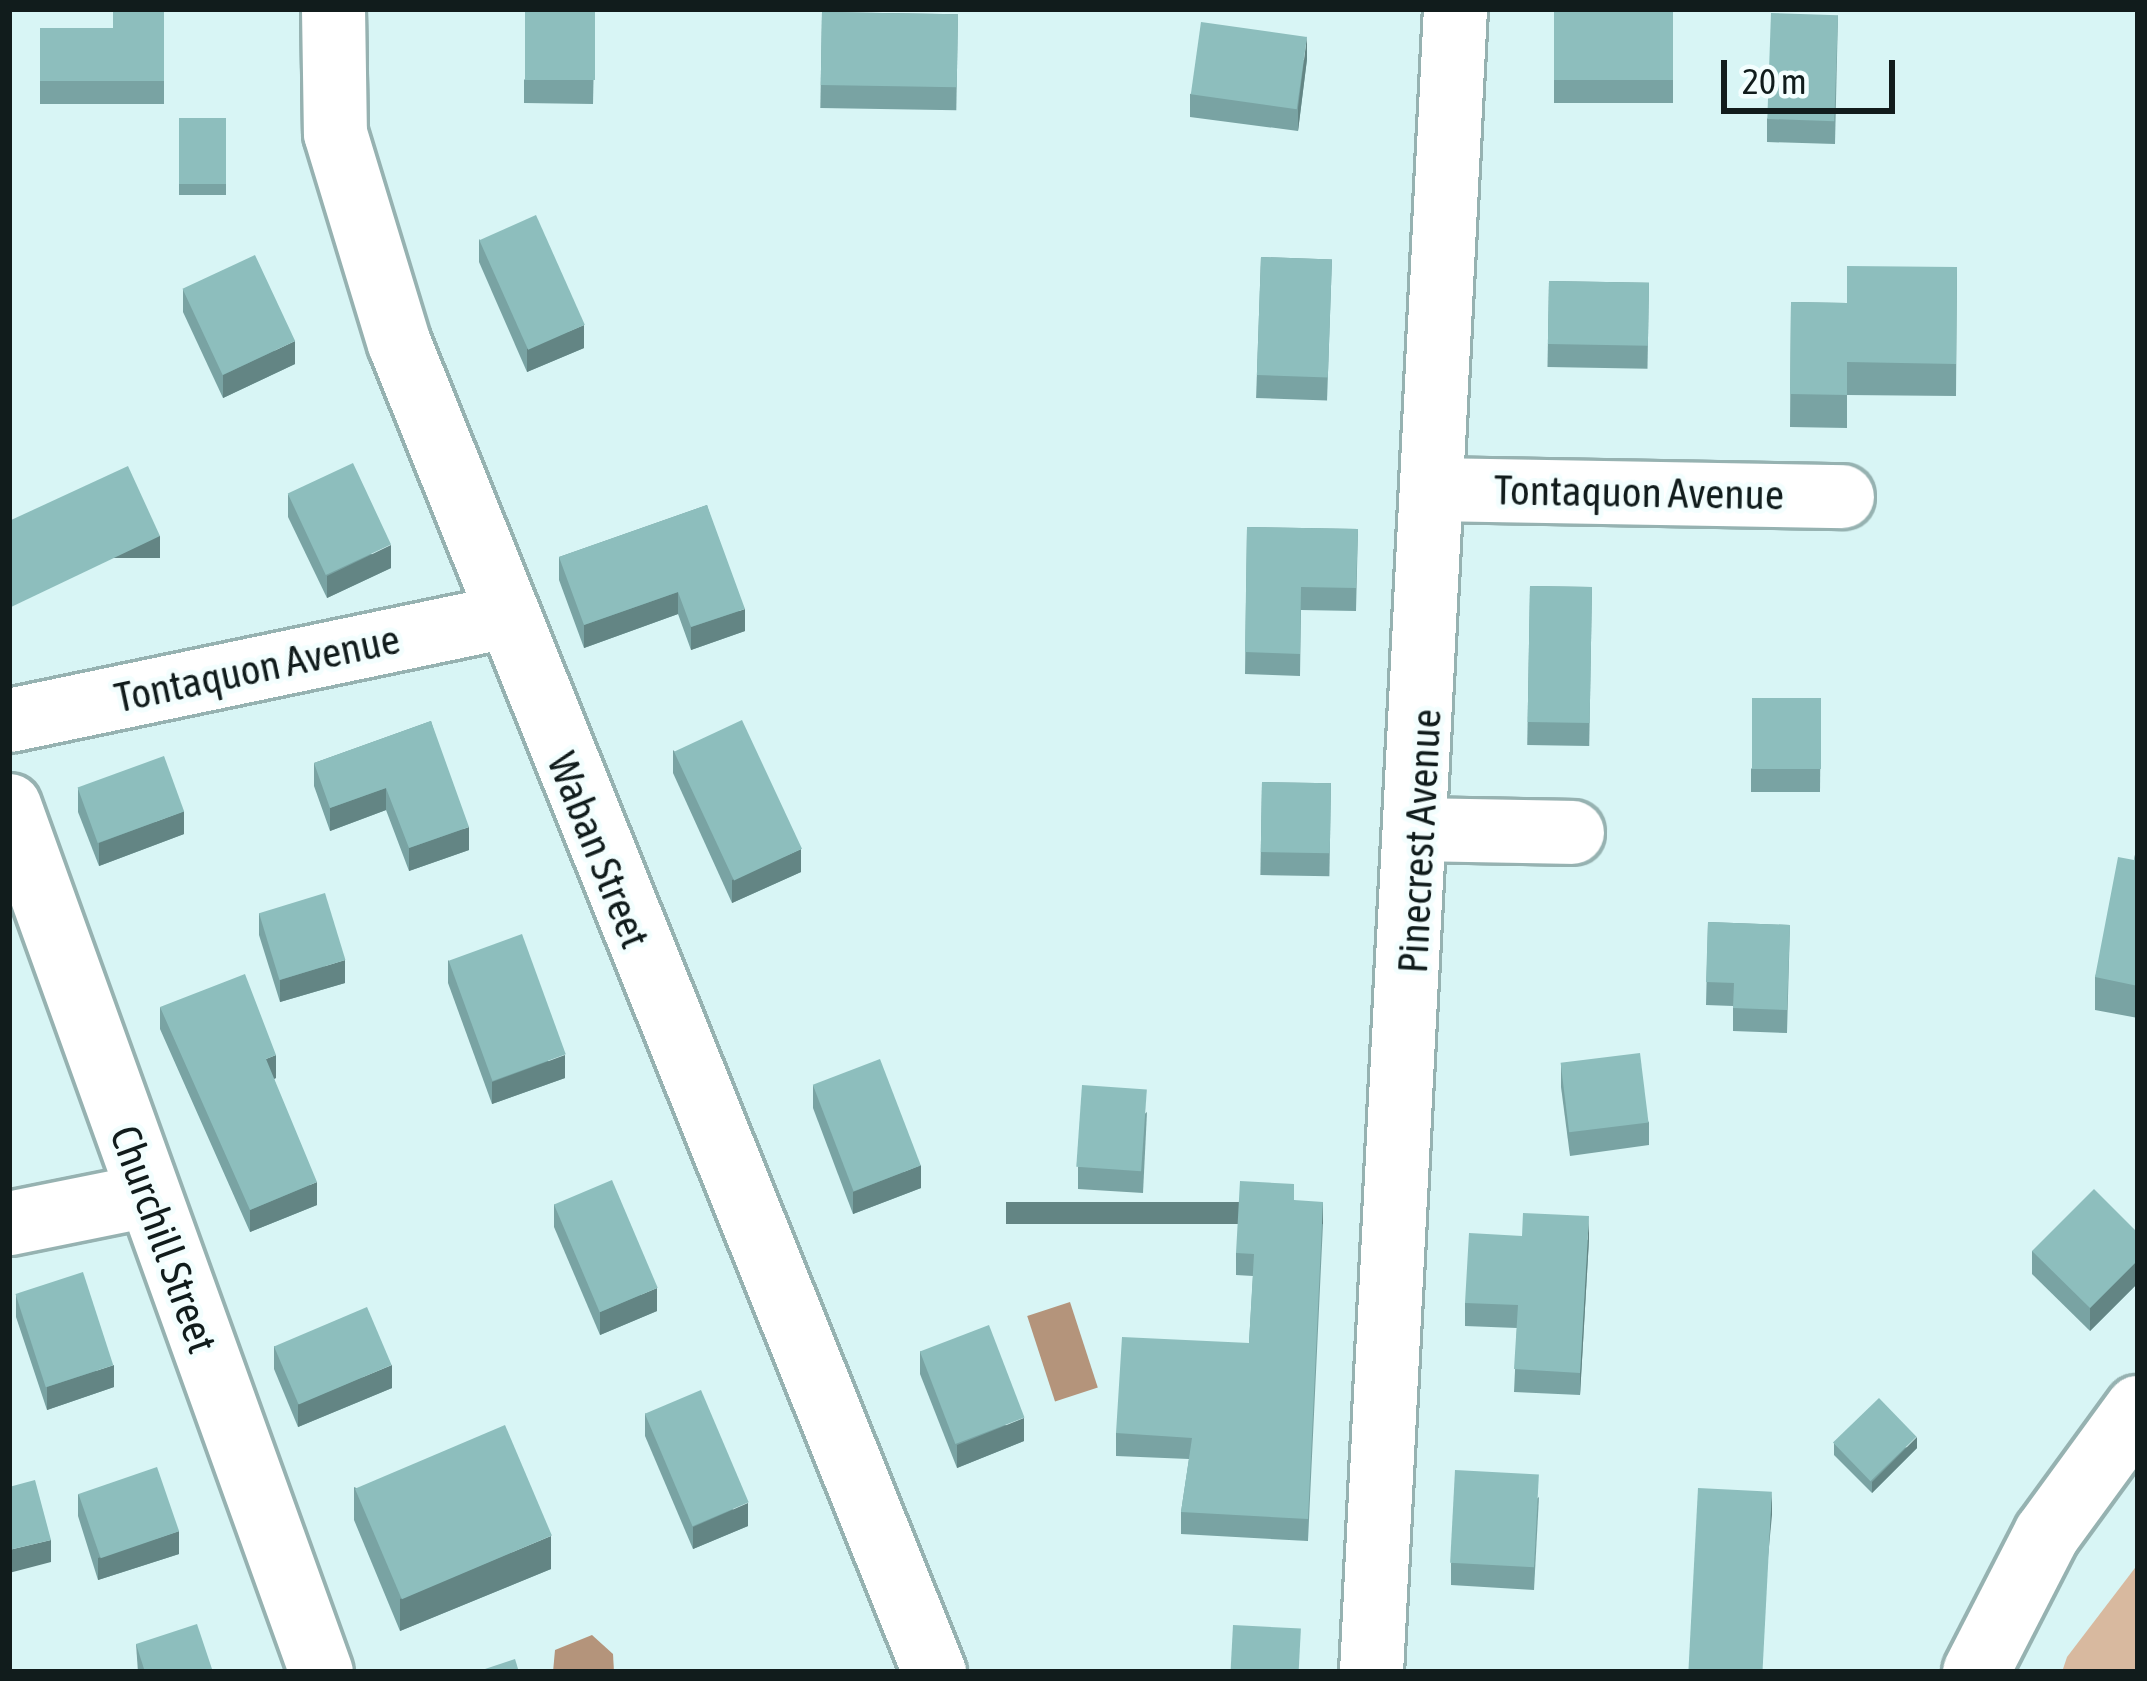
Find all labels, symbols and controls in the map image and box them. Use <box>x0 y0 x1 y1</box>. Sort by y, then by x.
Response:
scale bar <box>1727 36 1901 110</box>
text: 20 m <box>1742 60 1807 102</box>
street label: Tontaquon Avenue <box>1494 464 1784 520</box>
street label: Tontaquon Avenue <box>110 613 404 723</box>
street label: Pinecrest Avenue <box>1387 708 1451 974</box>
street label: Waban Street <box>537 745 661 955</box>
street label: Churchill Street <box>100 1119 228 1359</box>

